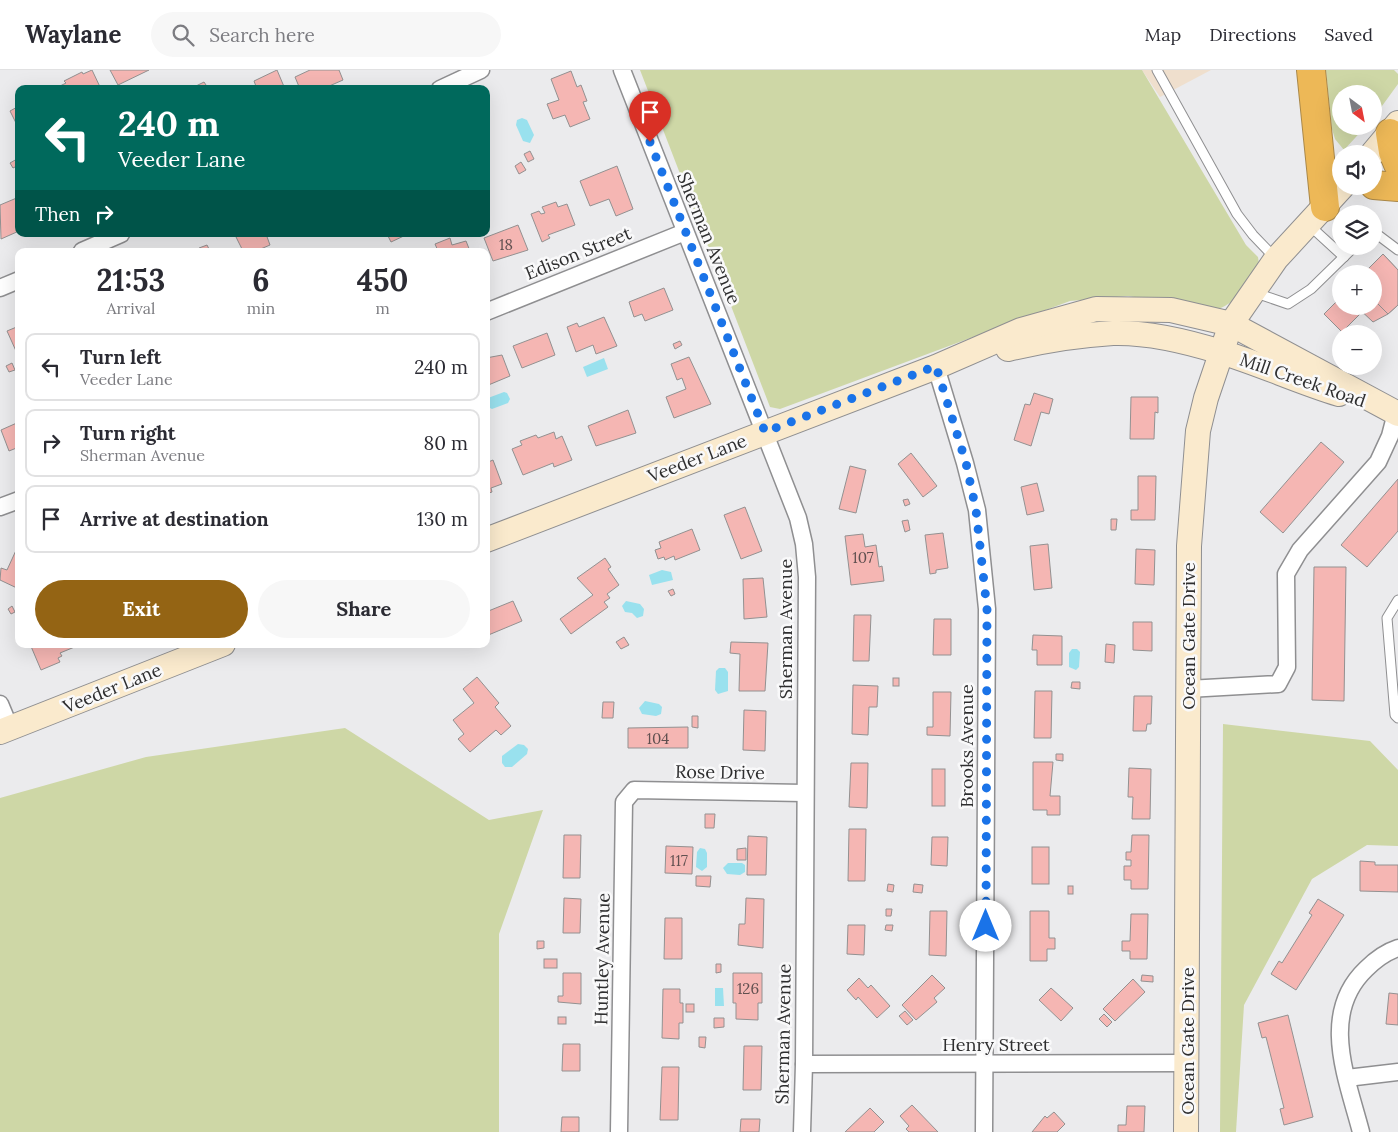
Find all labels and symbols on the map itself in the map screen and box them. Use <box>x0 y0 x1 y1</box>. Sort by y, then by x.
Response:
north arrow <box>1332 85 1382 135</box>
pin <box>629 91 671 142</box>
street label: Sherman Avenue <box>672 168 746 308</box>
street label: Edison Street <box>522 221 635 285</box>
house number: 18 <box>499 235 513 254</box>
street label: Mill Creek Road <box>1237 348 1369 412</box>
street label: Veeder Lane <box>643 429 750 488</box>
house number: 107 <box>852 548 874 567</box>
street label: Sherman Avenue <box>774 558 797 699</box>
street label: Ocean Gate Drive <box>1177 562 1200 710</box>
street label: Veeder Lane <box>58 658 165 719</box>
street label: Brooks Avenue <box>955 684 978 808</box>
house number: 104 <box>647 729 669 748</box>
street label: Rose Drive <box>675 760 765 784</box>
house number: 117 <box>670 851 688 870</box>
street label: Huntley Avenue <box>589 893 615 1025</box>
position arrow <box>959 899 1011 951</box>
street label: Sherman Avenue <box>770 963 796 1105</box>
street label: Ocean Gate Drive <box>1176 967 1199 1115</box>
house number: 126 <box>737 979 759 998</box>
street label: Henry Street <box>942 1033 1050 1056</box>

